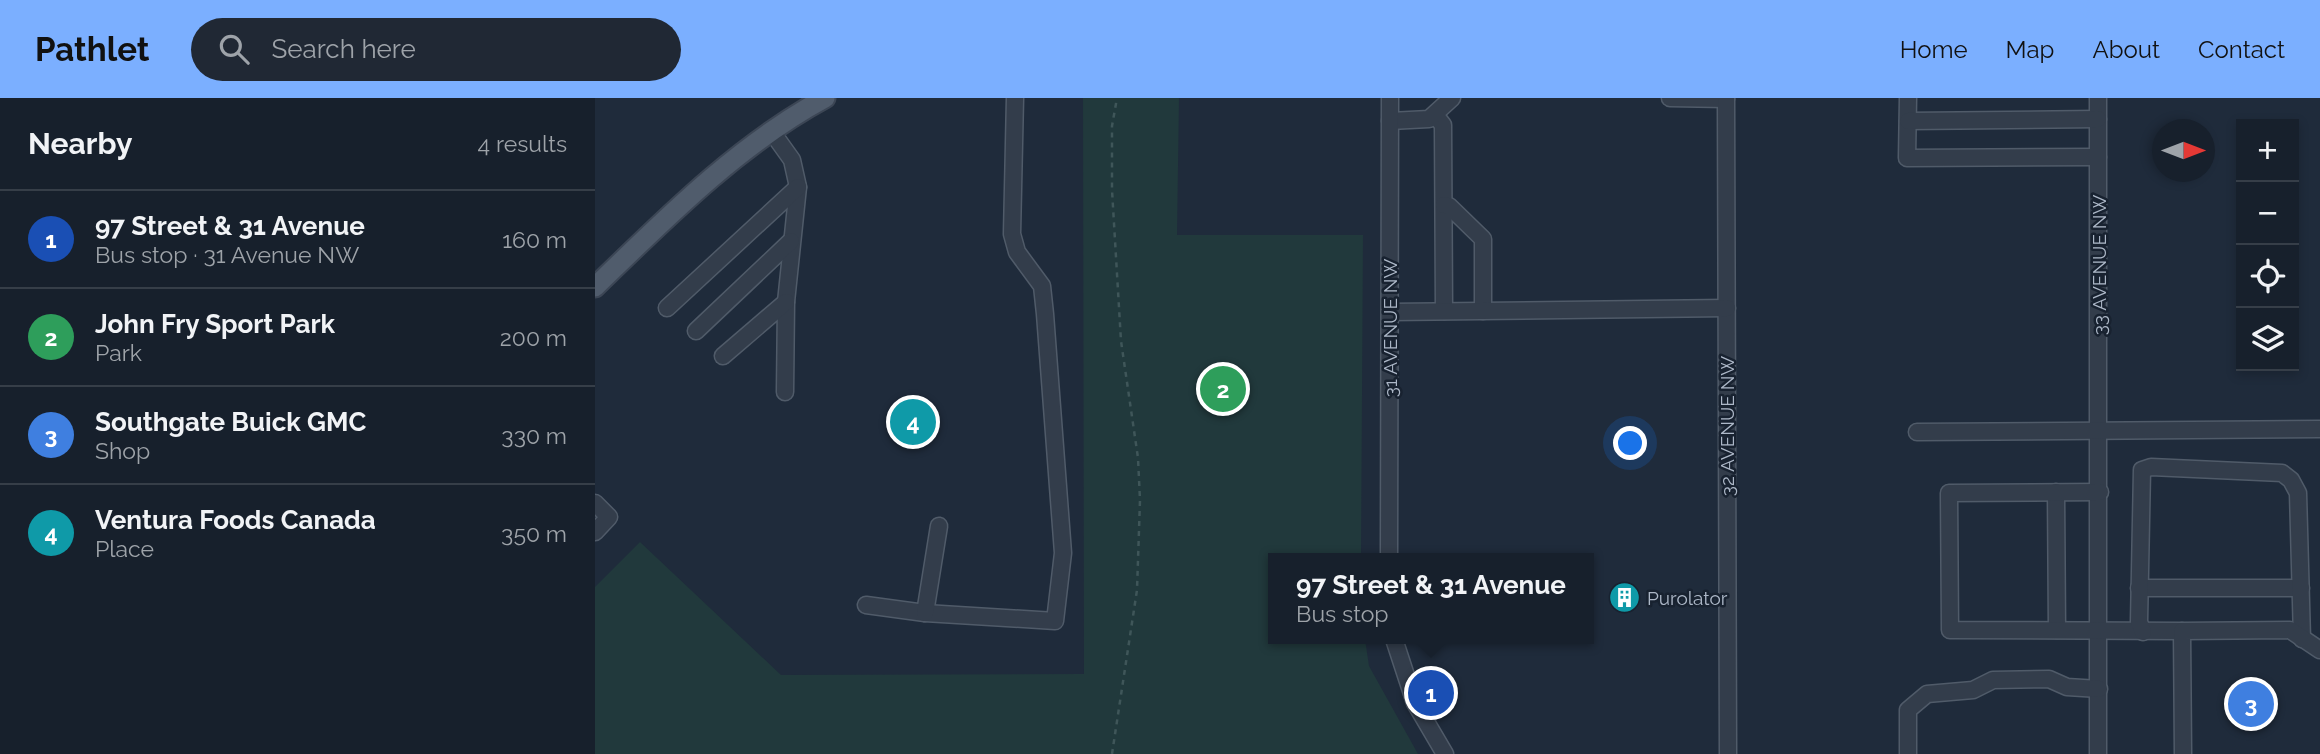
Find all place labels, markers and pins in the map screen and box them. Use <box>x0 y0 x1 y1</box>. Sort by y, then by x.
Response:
pin: 2 <box>1200 363 1246 415</box>
pin: 4 <box>890 396 936 448</box>
building icon: Purolator <box>1607 581 1641 615</box>
place label: Purolator <box>1647 587 1728 609</box>
pin: 1 <box>1408 667 1454 719</box>
pin: 3 <box>2228 678 2274 730</box>

